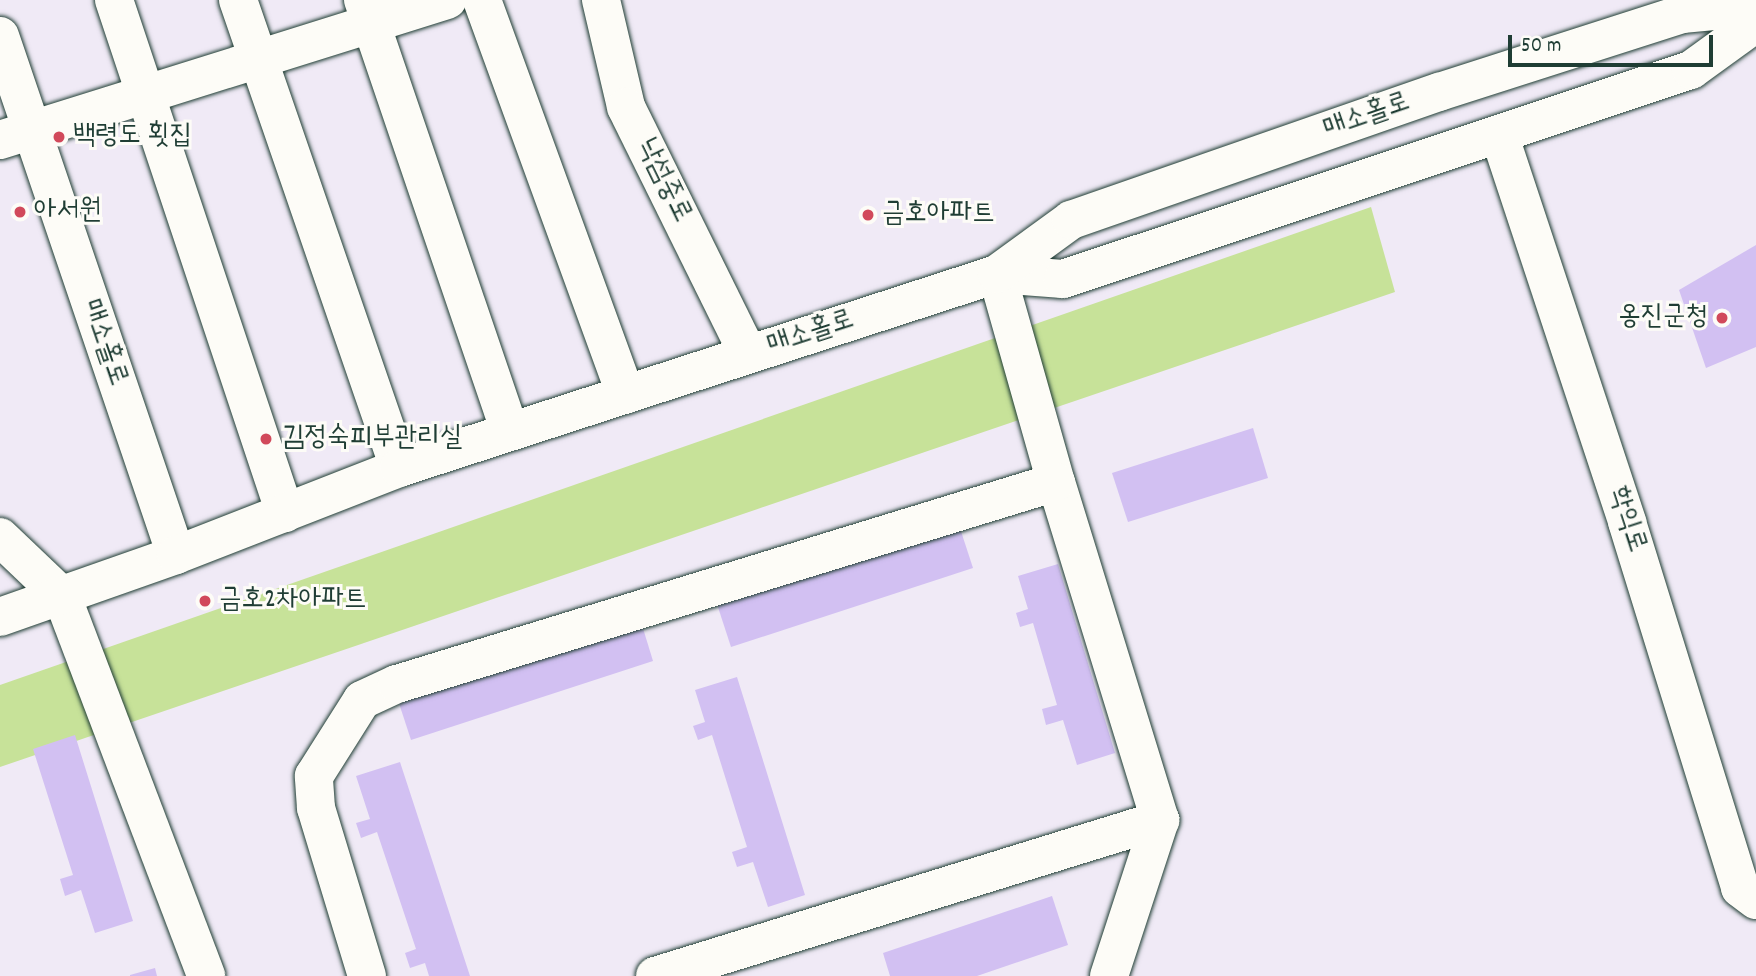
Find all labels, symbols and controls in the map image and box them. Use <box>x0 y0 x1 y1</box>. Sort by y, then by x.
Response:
scale bar <box>1511 21 1716 65</box>
text: 50 m <box>1521 32 1561 62</box>
street label: 매소홀로 <box>1319 86 1415 148</box>
place label: 백령도 횟집 <box>73 120 192 154</box>
marker: 백령도 횟집 <box>51 129 67 145</box>
street label: 낙섬중로 <box>628 133 698 229</box>
place label: 아서원 <box>34 195 102 229</box>
place label: 금호아파트 <box>882 198 995 232</box>
marker: 아서원 <box>12 204 28 220</box>
marker: 금호아파트 <box>860 207 876 223</box>
street label: 매소홀로 <box>72 295 134 391</box>
place label: 옹진군청 <box>1618 301 1708 335</box>
street label: 매소홀로 <box>763 304 859 364</box>
marker: 옹진군청 <box>1714 310 1730 326</box>
place label: 김정숙피부관리실 <box>282 422 462 456</box>
marker: 김정숙피부관리실 <box>256 429 276 449</box>
street label: 학익로 <box>1600 483 1652 557</box>
place label: 금호2차아파트 <box>219 584 366 618</box>
marker: 금호2차아파트 <box>197 593 213 609</box>

